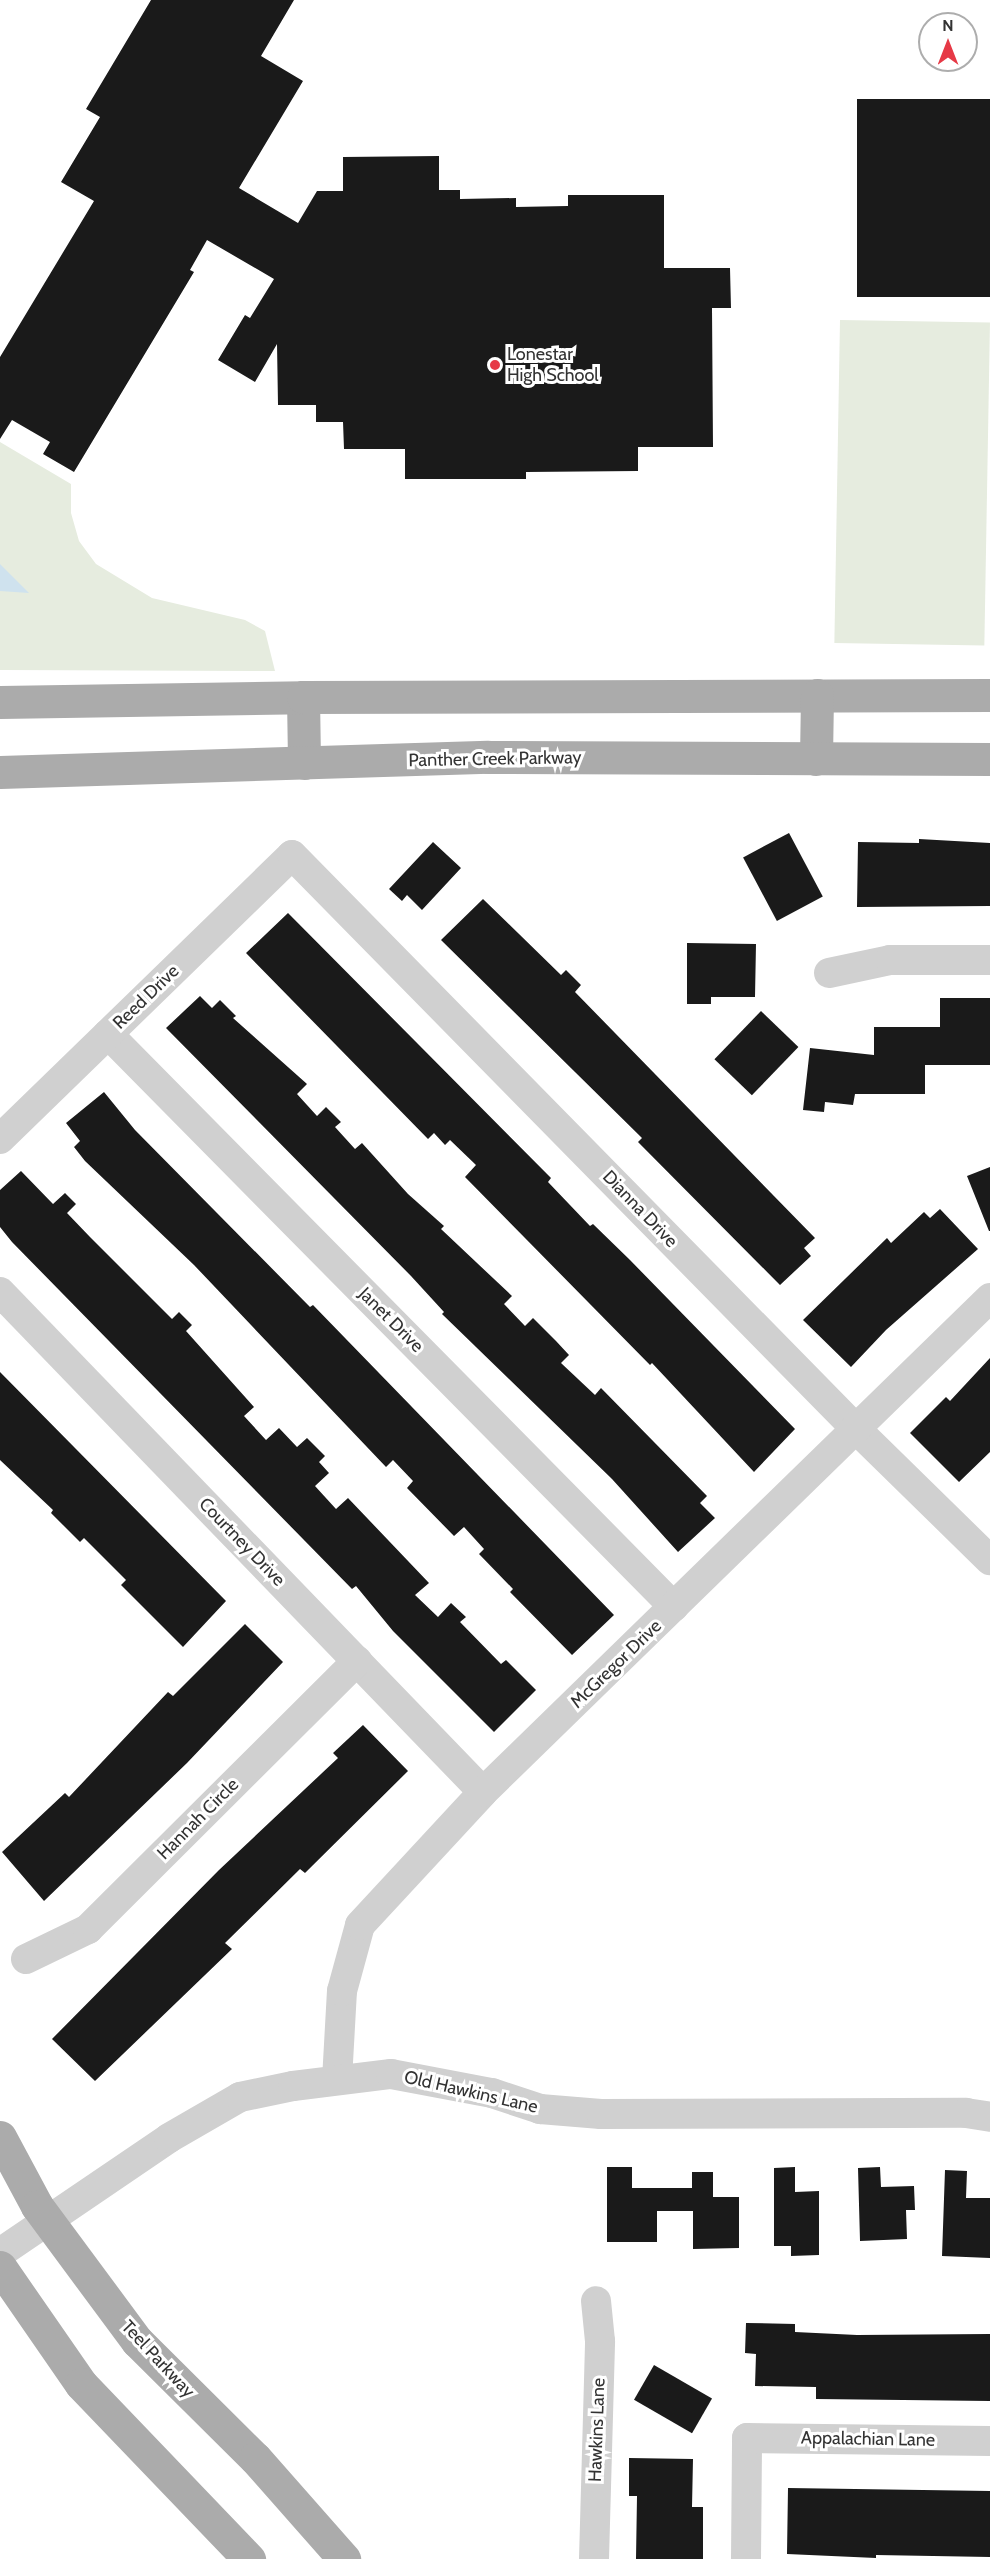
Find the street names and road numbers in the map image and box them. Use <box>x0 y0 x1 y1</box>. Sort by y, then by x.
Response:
street label: Panther Creek Parkway <box>408 747 582 771</box>
street label: Reed Drive <box>109 960 183 1034</box>
street label: Dianna Drive <box>598 1166 682 1252</box>
street label: Janet Drive <box>354 1283 428 1357</box>
street label: Courtney Drive <box>194 1493 290 1591</box>
street label: McGregor Drive <box>566 1615 666 1713</box>
street label: Hannah Circle <box>153 1774 243 1864</box>
street label: Old Hawkins Lane <box>402 2066 540 2118</box>
street label: Teel Parkway <box>117 2316 199 2402</box>
street label: Hawkins Lane <box>584 2377 610 2483</box>
street label: Appalachian Lane <box>801 2427 935 2451</box>

